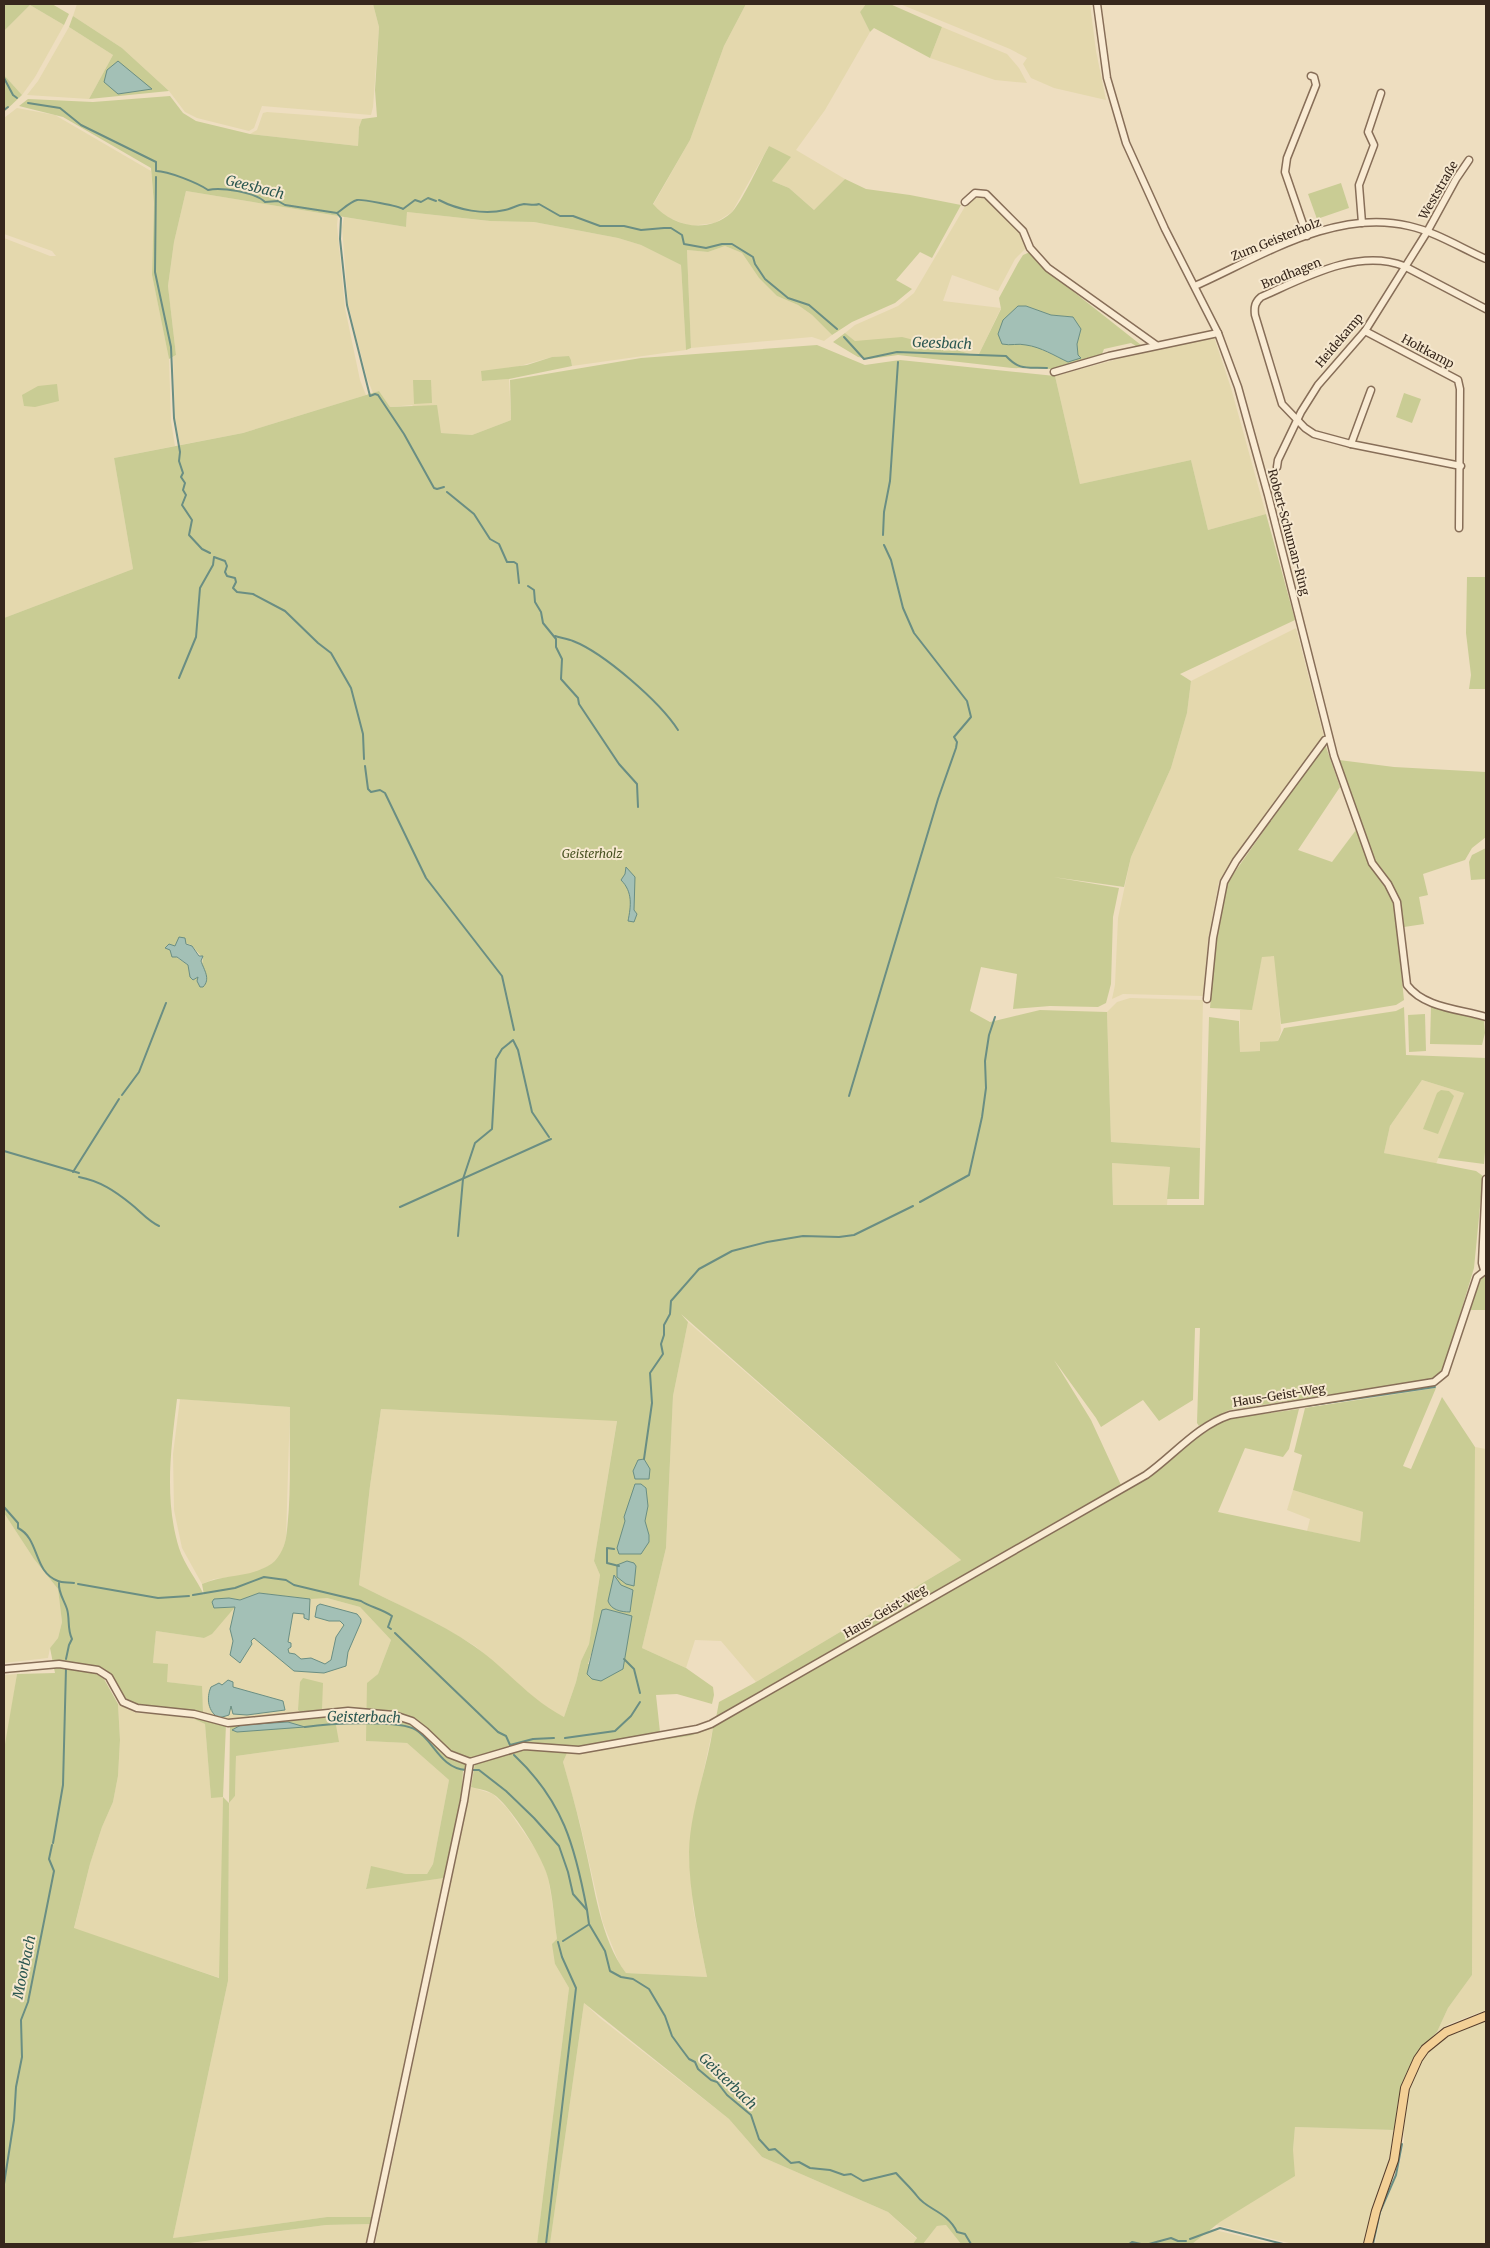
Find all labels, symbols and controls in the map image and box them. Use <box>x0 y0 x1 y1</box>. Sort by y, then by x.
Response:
street label: Weststraße <box>1415 158 1461 223</box>
water label: Geesbach <box>224 171 286 203</box>
street label: Zum Geisterholz <box>1229 214 1324 264</box>
street label: Brodhagen <box>1259 254 1323 292</box>
street label: Heidekamp <box>1312 310 1366 370</box>
street label: Holtkamp <box>1399 331 1457 371</box>
water label: Geesbach <box>912 333 972 353</box>
street label: Robert-Schuman-Ring <box>1265 467 1313 598</box>
park label: Geisterholz <box>562 846 623 861</box>
street label: Haus-Geist-Weg <box>1232 1380 1327 1410</box>
street label: Haus-Geist-Weg <box>841 1581 930 1641</box>
water label: Geisterbach <box>327 1707 401 1727</box>
water label: Moorbach <box>8 1933 40 2002</box>
water label: Geisterbach <box>695 2049 761 2113</box>

